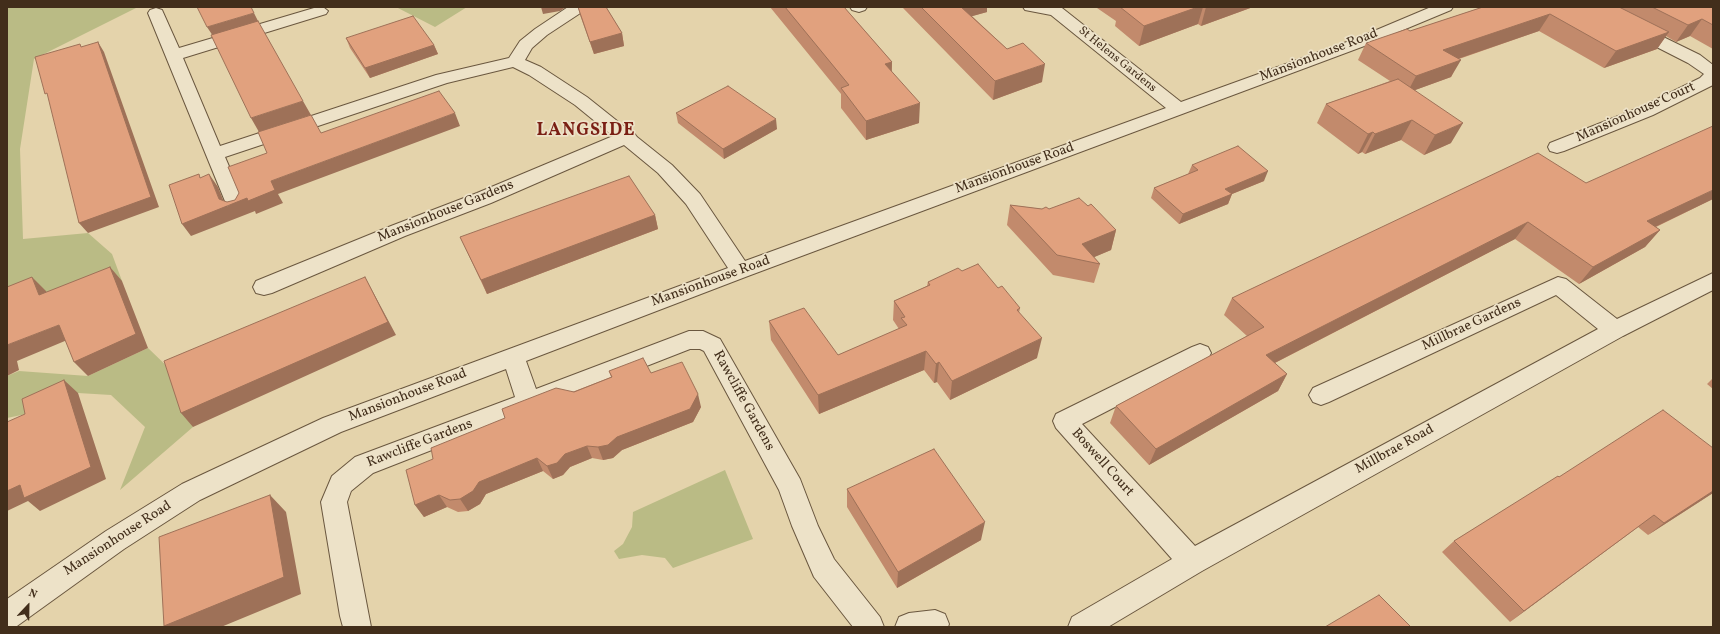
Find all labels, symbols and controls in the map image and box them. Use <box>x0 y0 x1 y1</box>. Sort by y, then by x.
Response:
street label: St Helens Gardens <box>1075 24 1159 96</box>
street label: Mansionhouse Road <box>1258 26 1380 86</box>
street label: Mansionhouse Court <box>1574 79 1698 147</box>
district label: LANGSIDE <box>537 121 635 143</box>
street label: Mansionhouse Road <box>953 140 1077 198</box>
street label: Mansionhouse Gardens <box>375 177 517 247</box>
street label: Mansionhouse Road <box>649 253 773 311</box>
street label: Millbrae Gardens <box>1420 295 1524 355</box>
street label: Rawcliffe Gardens <box>709 348 777 454</box>
street label: Mansionhouse Road <box>347 366 469 426</box>
street label: Rawcliffe Gardens <box>365 416 475 472</box>
street label: Millbrae Road <box>1353 422 1437 478</box>
street label: Boswell Court <box>1067 426 1137 500</box>
street label: Mansionhouse Road <box>61 498 175 580</box>
north arrow <box>8 586 48 626</box>
text: N <box>26 586 39 603</box>

